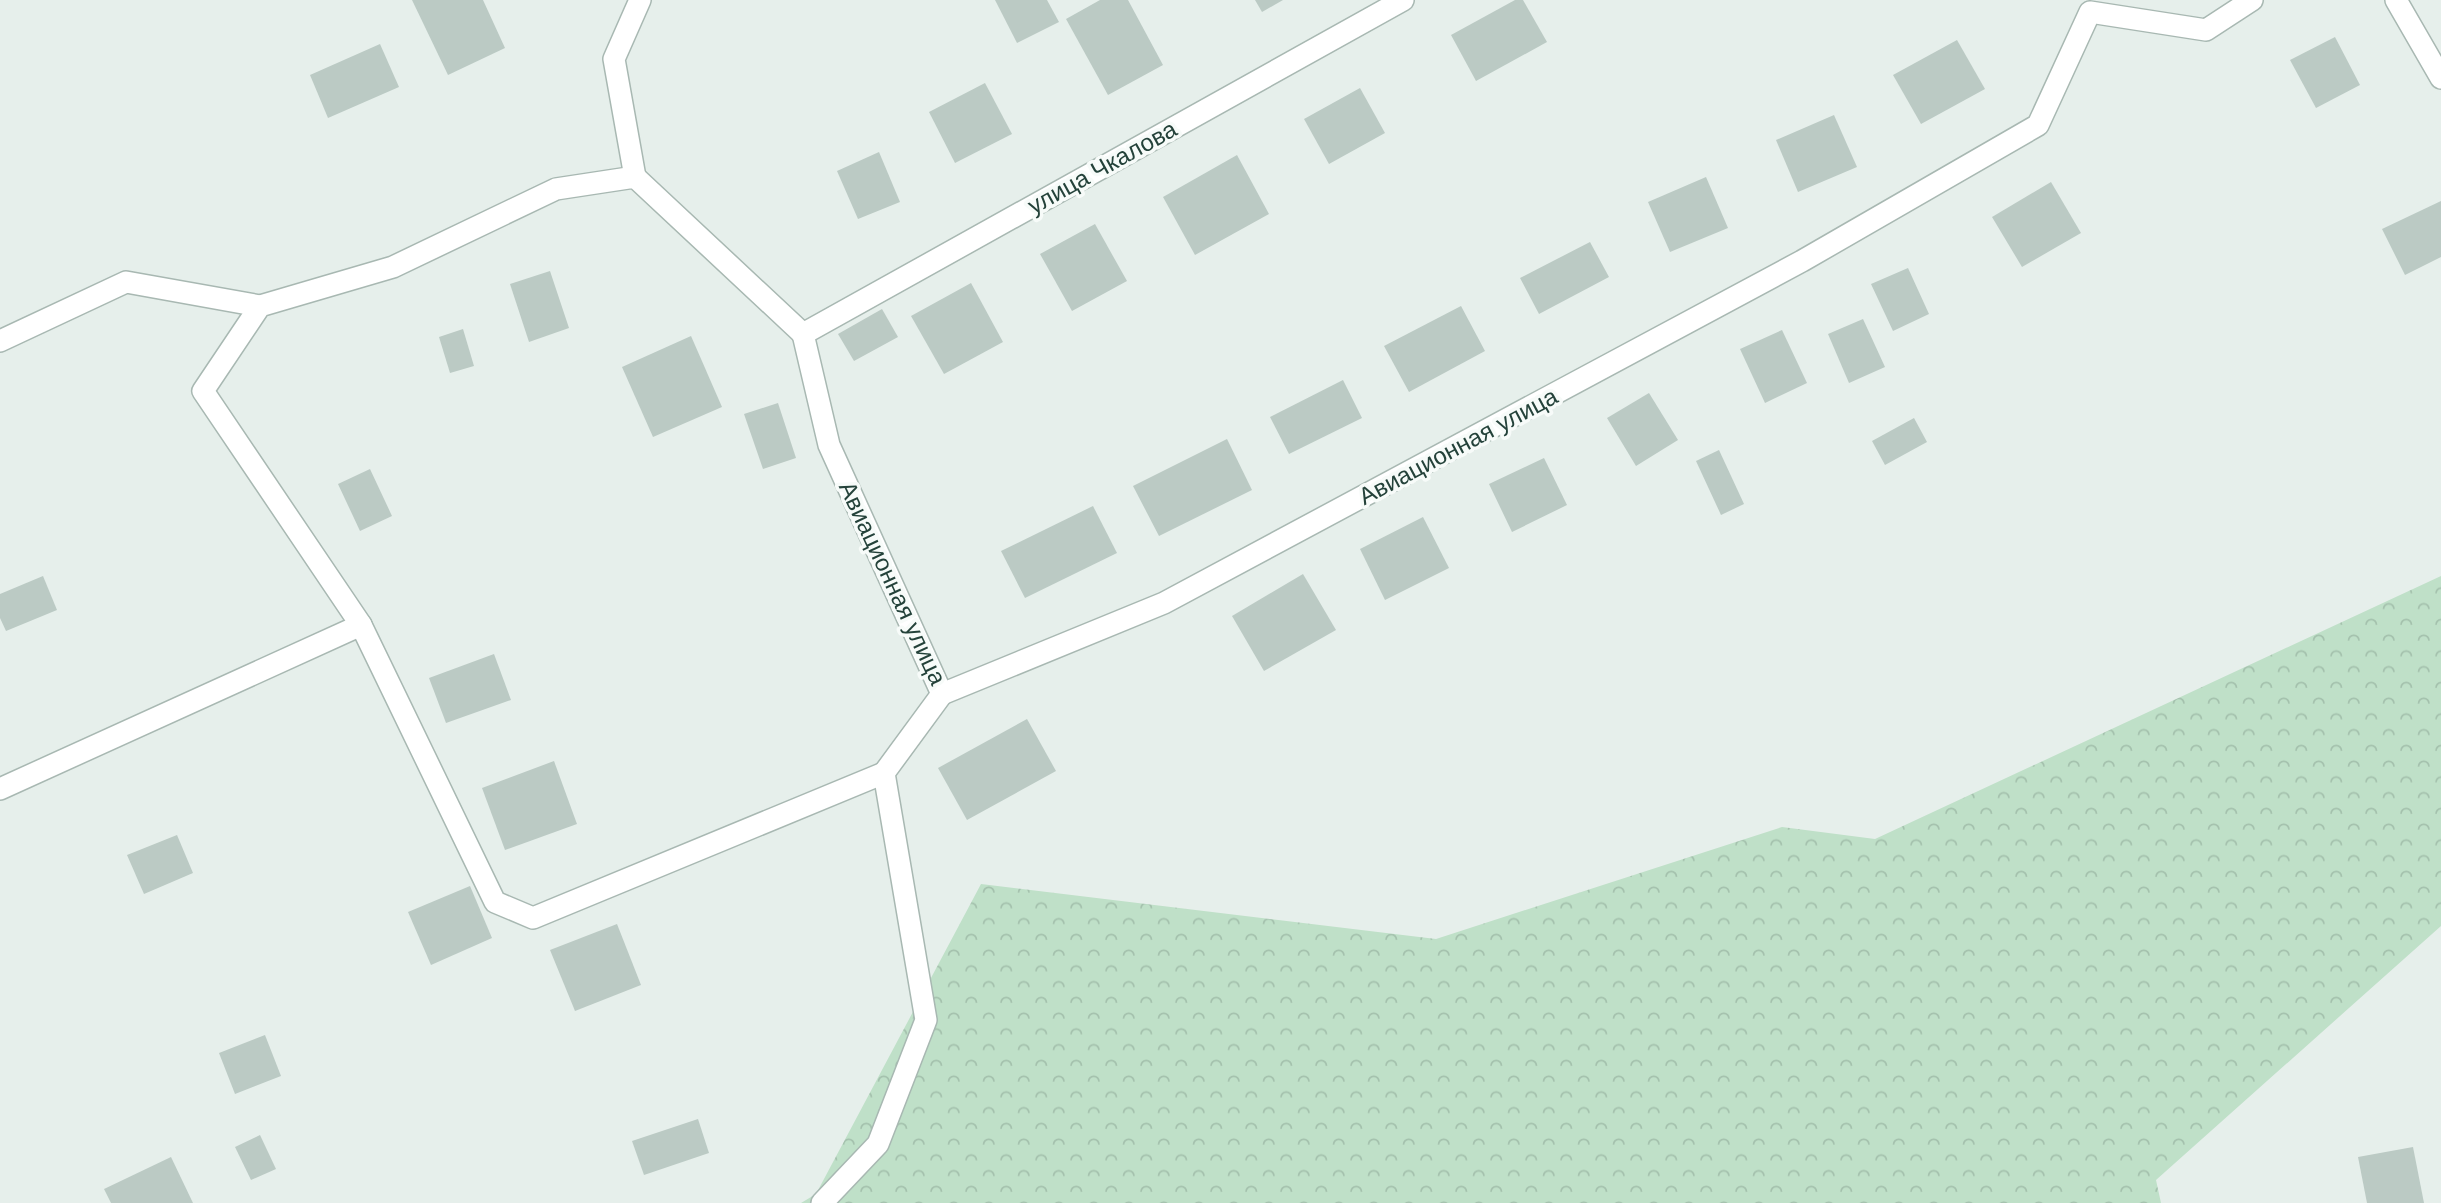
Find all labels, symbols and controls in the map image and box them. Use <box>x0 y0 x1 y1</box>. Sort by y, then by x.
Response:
street label: улица Чкалова <box>1022 113 1183 221</box>
street label: Авиационная улица <box>1353 380 1564 512</box>
street label: Авиационная улица <box>832 476 954 690</box>

